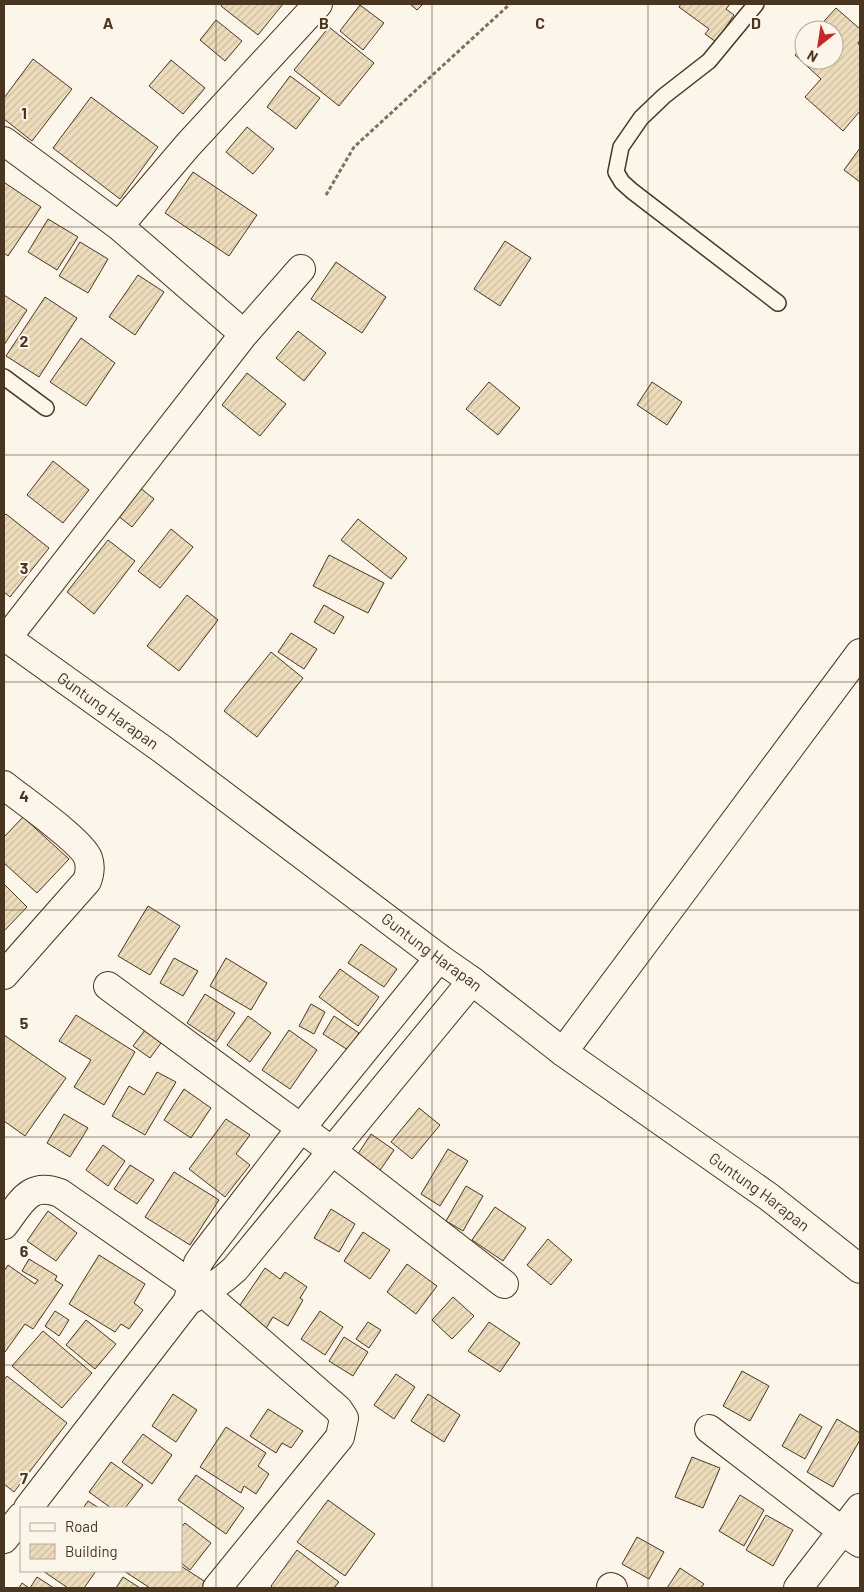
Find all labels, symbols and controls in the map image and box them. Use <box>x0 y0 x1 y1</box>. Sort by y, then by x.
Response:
text: A <box>103 13 114 32</box>
text: B <box>319 13 329 32</box>
text: C <box>535 13 545 32</box>
text: D <box>751 13 761 32</box>
north arrow <box>794 20 844 70</box>
text: N <box>804 47 821 66</box>
text: 1 <box>21 103 27 122</box>
text: 2 <box>20 331 29 350</box>
text: 3 <box>20 558 28 577</box>
street label: Guntung Harapan <box>54 667 163 753</box>
text: 4 <box>19 786 29 805</box>
street label: Guntung Harapan <box>378 908 486 995</box>
text: 5 <box>20 1013 29 1032</box>
street label: Guntung Harapan <box>706 1148 814 1235</box>
text: 6 <box>20 1241 29 1260</box>
text: 7 <box>20 1468 28 1487</box>
legend <box>20 1507 182 1572</box>
text: Road <box>65 1517 98 1535</box>
text: Building <box>65 1542 118 1560</box>

